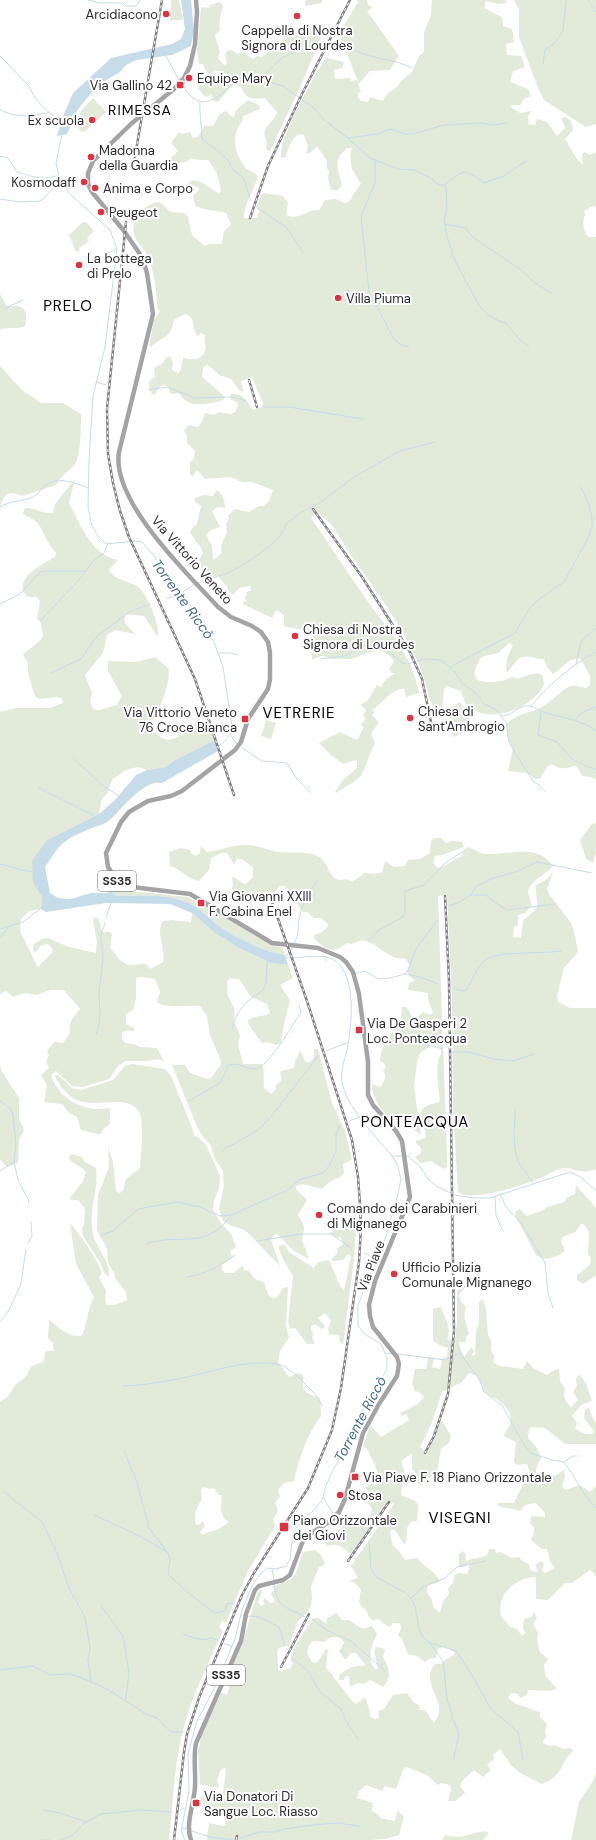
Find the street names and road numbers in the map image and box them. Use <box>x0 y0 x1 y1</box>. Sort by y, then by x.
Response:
street label: Via Vittorio Veneto <box>148 512 236 608</box>
road number: SS35 <box>98 871 136 891</box>
street label: Via Piave <box>353 1238 389 1294</box>
road number: SS35 <box>207 1665 245 1685</box>

